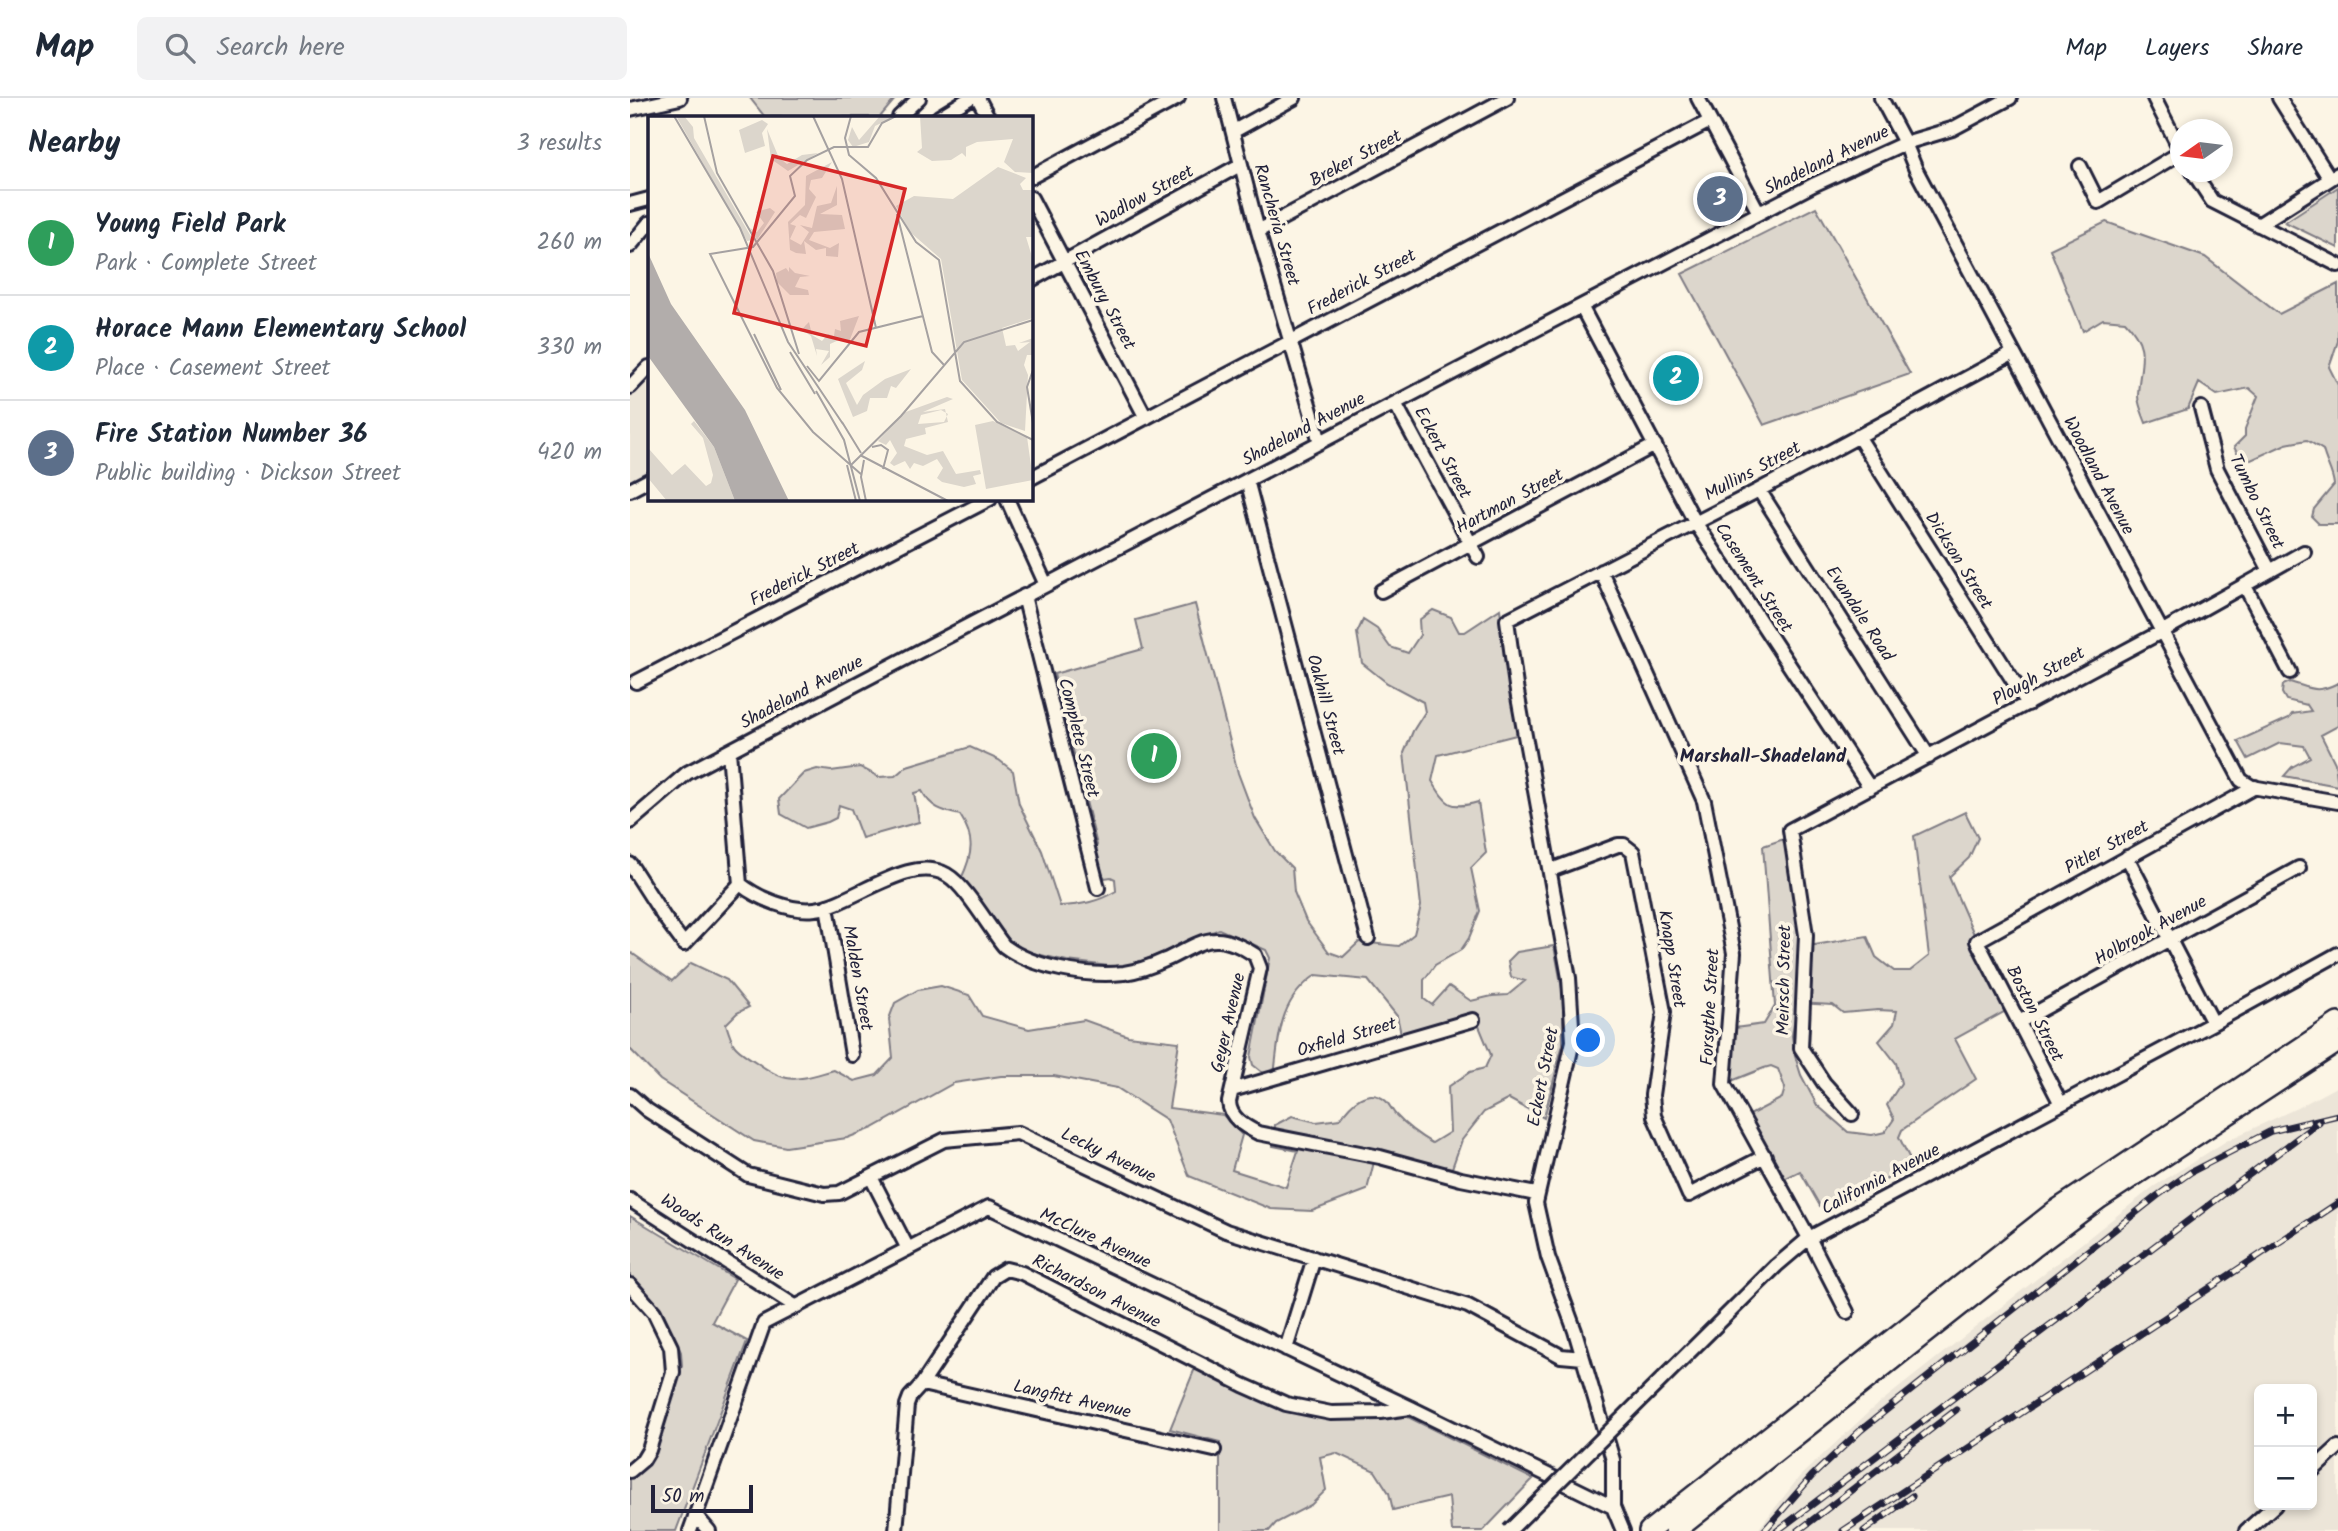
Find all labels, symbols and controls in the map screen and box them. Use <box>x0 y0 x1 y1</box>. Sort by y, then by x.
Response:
search box <box>137 17 627 80</box>
text: Map <box>35 22 95 75</box>
text: Search here <box>217 27 345 69</box>
icon: search <box>161 29 199 67</box>
text: Map <box>2065 29 2107 68</box>
text: Layers <box>2145 29 2209 68</box>
text: Share <box>2247 29 2303 68</box>
inset map <box>648 116 1032 500</box>
street label: Shadeland Avenue <box>1759 118 1895 204</box>
north arrow <box>2170 119 2233 182</box>
text: Nearby <box>28 120 120 168</box>
street label: Breker Street <box>1305 122 1408 195</box>
text: 3 results <box>516 126 602 162</box>
street label: Wadlow Street <box>1090 157 1201 236</box>
street label: Rancheria Street <box>1245 161 1308 290</box>
pin: 3 <box>1697 173 1743 225</box>
text: Young Field Park <box>95 204 285 246</box>
text: 1 <box>48 225 54 261</box>
text: 260 m <box>537 225 602 261</box>
street label: Frederick Street <box>1302 242 1423 324</box>
street label: Embury Street <box>1065 245 1143 356</box>
text: Park · Complete Street <box>95 246 317 282</box>
text: Horace Mann Elementary School <box>95 309 466 351</box>
text: 2 <box>44 330 58 366</box>
text: 330 m <box>537 330 602 366</box>
text: Place · Casement Street <box>95 351 330 387</box>
pin: 2 <box>1653 352 1699 404</box>
street label: Shadeland Avenue <box>1237 385 1371 475</box>
street label: Eckert Street <box>1406 402 1479 505</box>
street label: Woodland Avenue <box>2054 411 2142 541</box>
text: Fire Station Number 36 <box>95 414 368 456</box>
street label: Mullins Street <box>1699 434 1808 510</box>
text: 3 <box>45 435 57 471</box>
text: 420 m <box>537 435 602 471</box>
street label: Tumbo Street <box>2220 449 2292 556</box>
text: Public building · Dickson Street <box>95 456 401 492</box>
street label: Hartman Street <box>1451 461 1570 543</box>
street label: Dickson Street <box>1916 506 2000 616</box>
street label: Casement Street <box>1706 517 1800 640</box>
street label: Frederick Street <box>745 534 866 615</box>
street label: Evandale Road <box>1817 560 1902 669</box>
street label: Plough Street <box>1987 639 2092 714</box>
street label: Shadeland Avenue <box>735 648 869 738</box>
street label: Oakhill Street <box>1298 651 1353 760</box>
street label: Complete Street <box>1049 675 1107 802</box>
pin: 1 <box>1131 730 1177 782</box>
district label: Marshall-Shadeland <box>1680 742 1847 772</box>
street label: Pitler Street <box>2060 812 2155 883</box>
street label: Holbrook Avenue <box>2089 888 2213 974</box>
street label: Knapp Street <box>1649 908 1693 1011</box>
street label: Malden Street <box>833 923 881 1034</box>
street label: Meirsch Street <box>1770 923 1800 1036</box>
street label: Forsythe Street <box>1693 947 1729 1066</box>
street label: Boston Street <box>1997 961 2071 1068</box>
street label: Geyer Avenue <box>1203 970 1255 1076</box>
street label: Oxfield Street <box>1294 1010 1401 1066</box>
your location <box>1571 1023 1605 1057</box>
street label: Eckert Street <box>1520 1024 1568 1129</box>
street label: Lecky Avenue <box>1055 1120 1161 1192</box>
street label: California Avenue <box>1816 1136 1946 1224</box>
street label: Woods Run Avenue <box>654 1187 790 1289</box>
street label: McClure Avenue <box>1034 1200 1156 1278</box>
street label: Richardson Avenue <box>1026 1247 1166 1337</box>
street label: Langfitt Avenue <box>1010 1372 1134 1428</box>
map controls <box>2254 1384 2317 1510</box>
button: + <box>2254 1384 2317 1447</box>
button: − <box>2254 1447 2317 1510</box>
scale bar <box>651 1482 752 1514</box>
text: 50 m <box>662 1482 704 1512</box>

